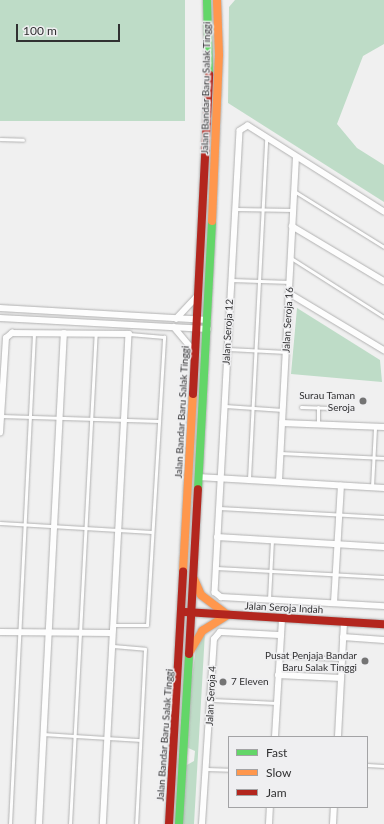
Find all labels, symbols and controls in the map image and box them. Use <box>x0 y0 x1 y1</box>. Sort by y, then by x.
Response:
scale bar <box>18 16 122 42</box>
street label: Jalan Bandar Baru Salak Tinggi <box>199 21 213 155</box>
text: 100 m <box>23 23 57 38</box>
street label: Jalan Seroja 16 <box>280 287 296 353</box>
street label: Jalan Seroja 12 <box>220 299 236 365</box>
street label: Jalan Bandar Baru Salak Tinggi <box>173 345 191 479</box>
place label: Surau Taman Seroja <box>299 389 355 412</box>
marker: Surau Taman Seroja <box>358 396 368 406</box>
street label: Jalan Seroja Indah <box>244 600 324 616</box>
place label: Pusat Penjaja Bandar Baru Salak Tinggi <box>265 649 357 672</box>
marker: Pusat Penjaja Bandar Baru Salak Tinggi <box>360 656 370 666</box>
street label: Jalan Seroja 4 <box>203 666 219 726</box>
street label: Jalan Bandar Baru Salak Tinggi <box>154 668 176 802</box>
place label: 7 Eleven <box>231 676 268 688</box>
marker: 7 Eleven <box>218 677 228 687</box>
legend <box>228 736 368 808</box>
text: Fast <box>266 745 287 760</box>
text: Slow <box>266 765 291 780</box>
text: Jam <box>266 785 287 800</box>

